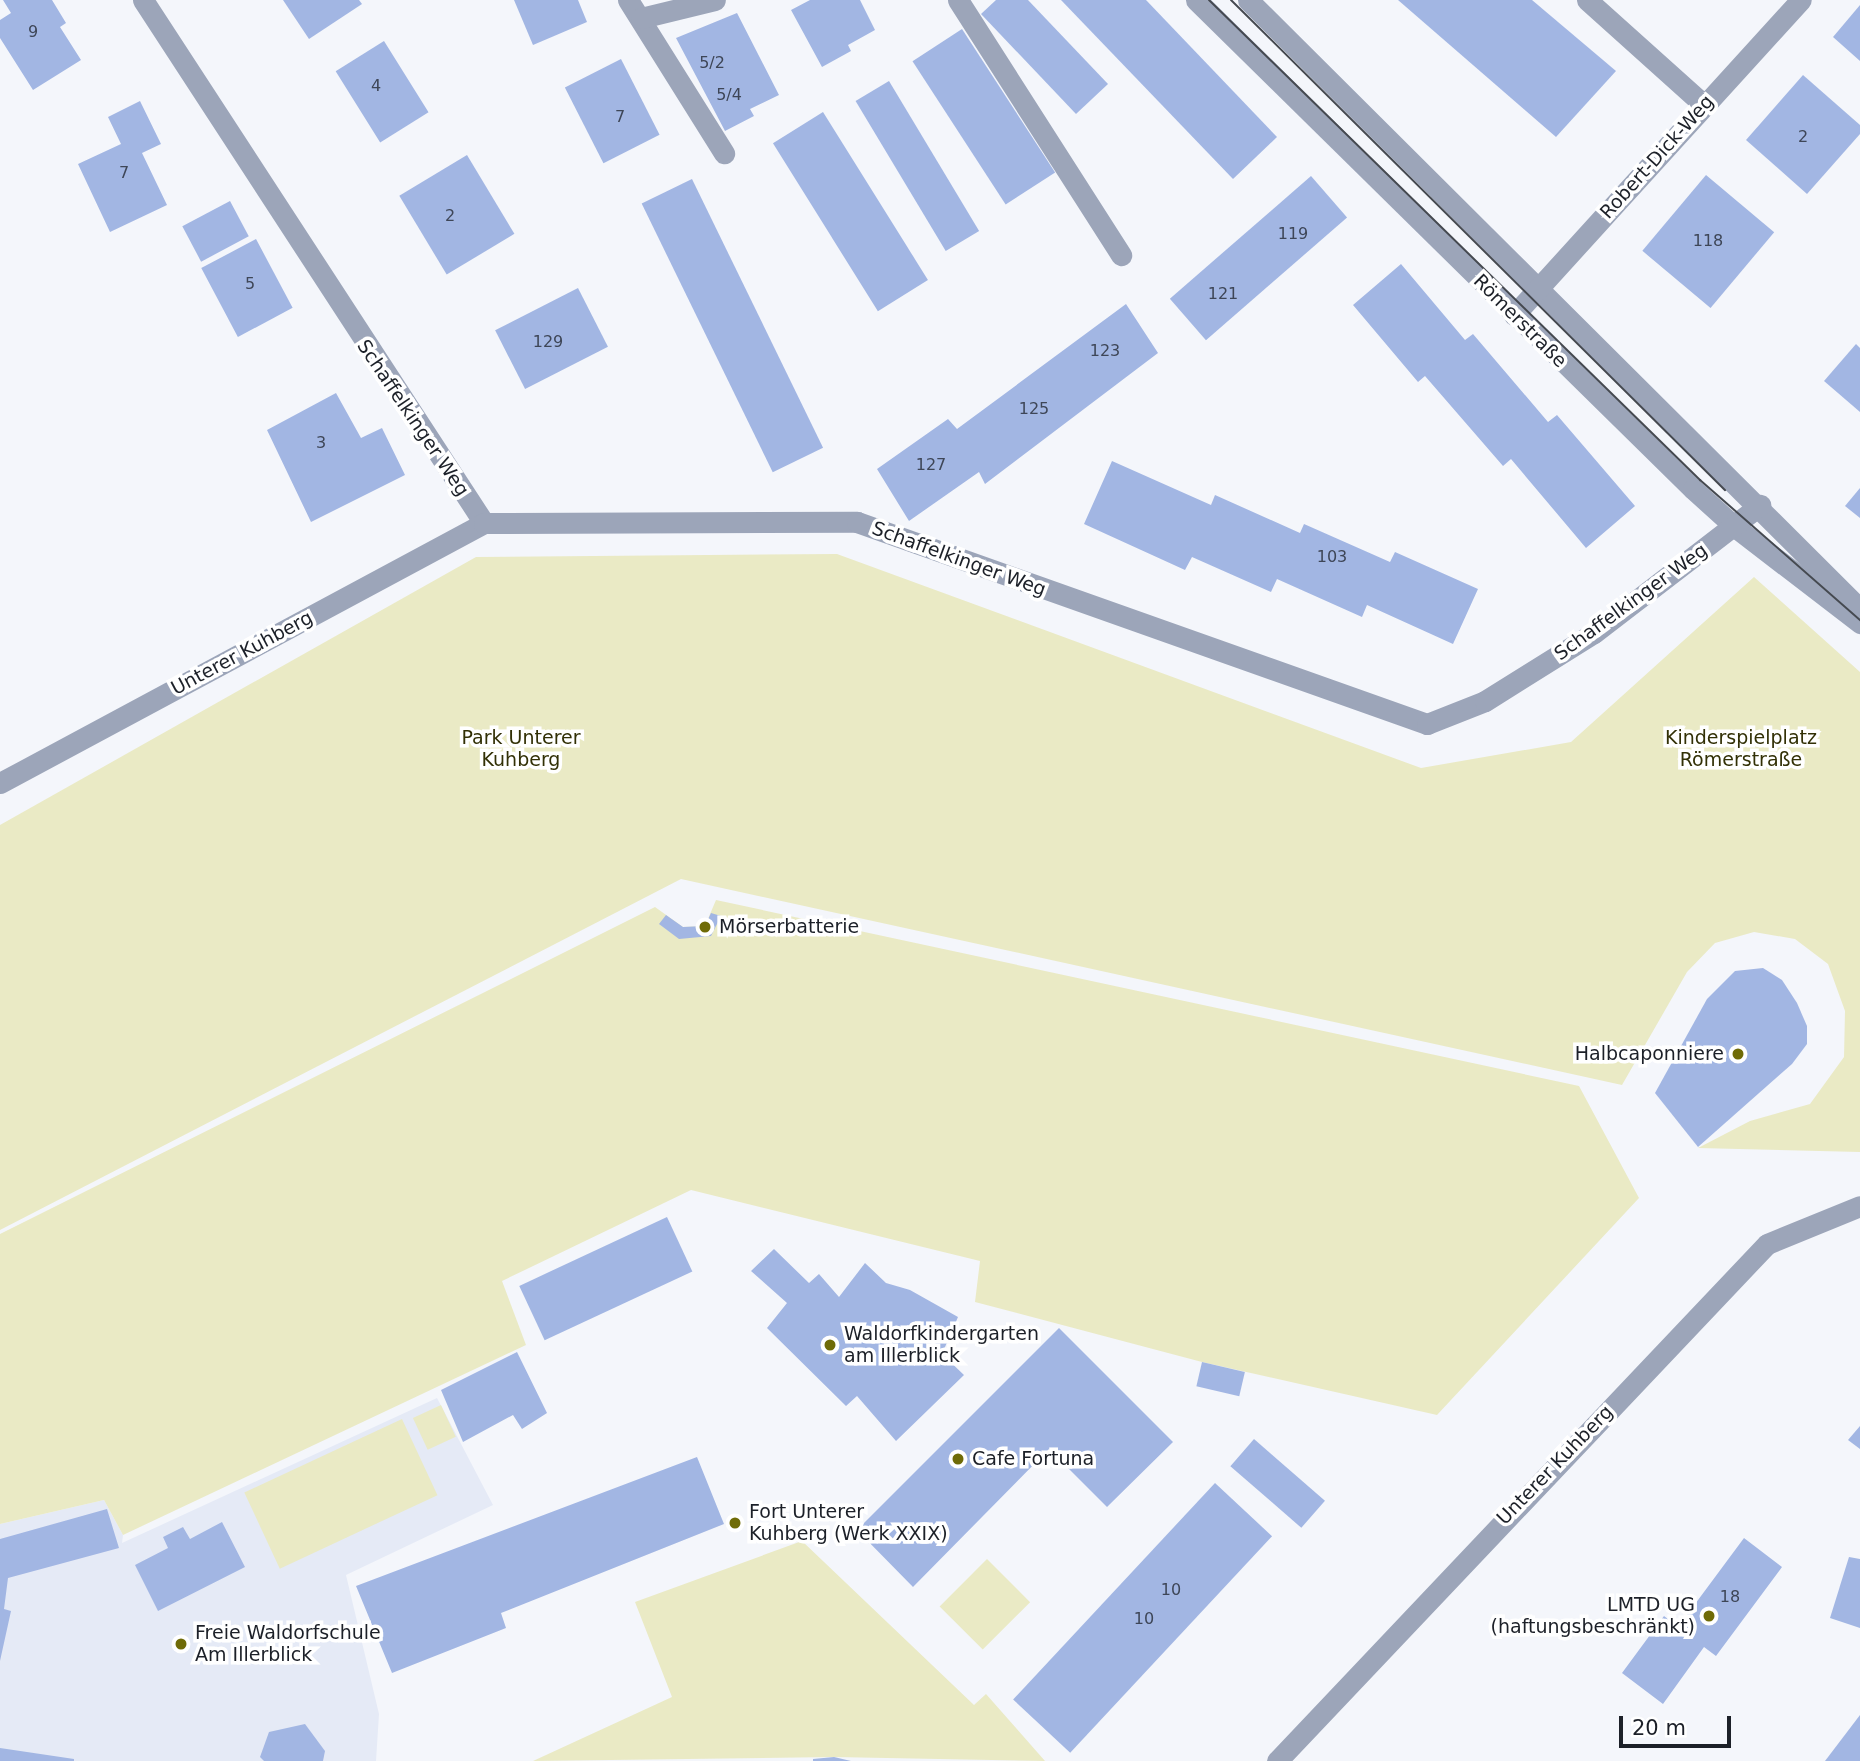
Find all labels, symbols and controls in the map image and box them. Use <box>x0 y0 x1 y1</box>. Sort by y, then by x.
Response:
house number: 9 <box>28 22 38 42</box>
house number: 5/2 <box>699 53 725 73</box>
house number: 4 <box>371 76 381 96</box>
house number: 5/4 <box>716 85 742 105</box>
street label: Robert-Dick-Weg <box>1595 90 1719 224</box>
house number: 7 <box>615 107 625 127</box>
house number: 2 <box>1798 127 1808 147</box>
house number: 7 <box>119 163 129 183</box>
house number: 2 <box>445 206 455 226</box>
house number: 119 <box>1278 224 1308 244</box>
house number: 118 <box>1693 231 1723 251</box>
street label: Römerstraße <box>1469 270 1571 372</box>
house number: 5 <box>245 274 255 294</box>
house number: 121 <box>1208 284 1238 304</box>
house number: 129 <box>533 332 563 352</box>
street label: Schaffelkinger Weg <box>352 336 474 500</box>
house number: 123 <box>1090 341 1120 361</box>
house number: 125 <box>1019 399 1049 419</box>
house number: 3 <box>316 433 326 453</box>
house number: 127 <box>916 455 946 475</box>
street label: Schaffelkinger Weg <box>869 517 1049 601</box>
street label: Schaffelkinger Weg <box>1550 539 1712 665</box>
house number: 103 <box>1317 547 1347 567</box>
street label: Unterer Kuhberg <box>167 606 317 700</box>
park label: Park Unterer Kuhberg <box>461 727 581 771</box>
park label: Kinderspielplatz Römerstraße <box>1665 727 1817 771</box>
place label: Mörserbatterie <box>719 916 859 938</box>
marker: Mörserbatterie <box>697 919 713 935</box>
place label: Halbcaponniere <box>1575 1043 1724 1065</box>
marker: Halbcaponniere <box>1730 1046 1746 1062</box>
place label: Waldorfkindergarten am Illerblick <box>844 1323 1039 1367</box>
marker: Waldorfkindergarten am Illerblick <box>822 1337 838 1353</box>
street label: Unterer Kuhberg <box>1492 1401 1618 1529</box>
place label: Cafe Fortuna <box>972 1448 1094 1470</box>
marker: Cafe Fortuna <box>950 1451 966 1467</box>
place label: Fort Unterer Kuhberg (Werk XXIX) <box>749 1501 948 1545</box>
marker: Fort Unterer Kuhberg (Werk XXIX) <box>727 1515 743 1531</box>
house number: 10 <box>1161 1580 1181 1600</box>
house number: 18 <box>1720 1587 1740 1607</box>
place label: LMTD UG (haftungsbeschränkt) <box>1491 1594 1695 1638</box>
marker: LMTD UG (haftungsbeschränkt) <box>1701 1608 1717 1624</box>
house number: 10 <box>1134 1609 1154 1629</box>
place label: Freie Waldorfschule Am Illerblick <box>195 1622 381 1666</box>
marker: Freie Waldorfschule Am Illerblick <box>173 1636 189 1652</box>
scale bar <box>1622 1702 1734 1746</box>
text: 20 m <box>1632 1716 1686 1740</box>

